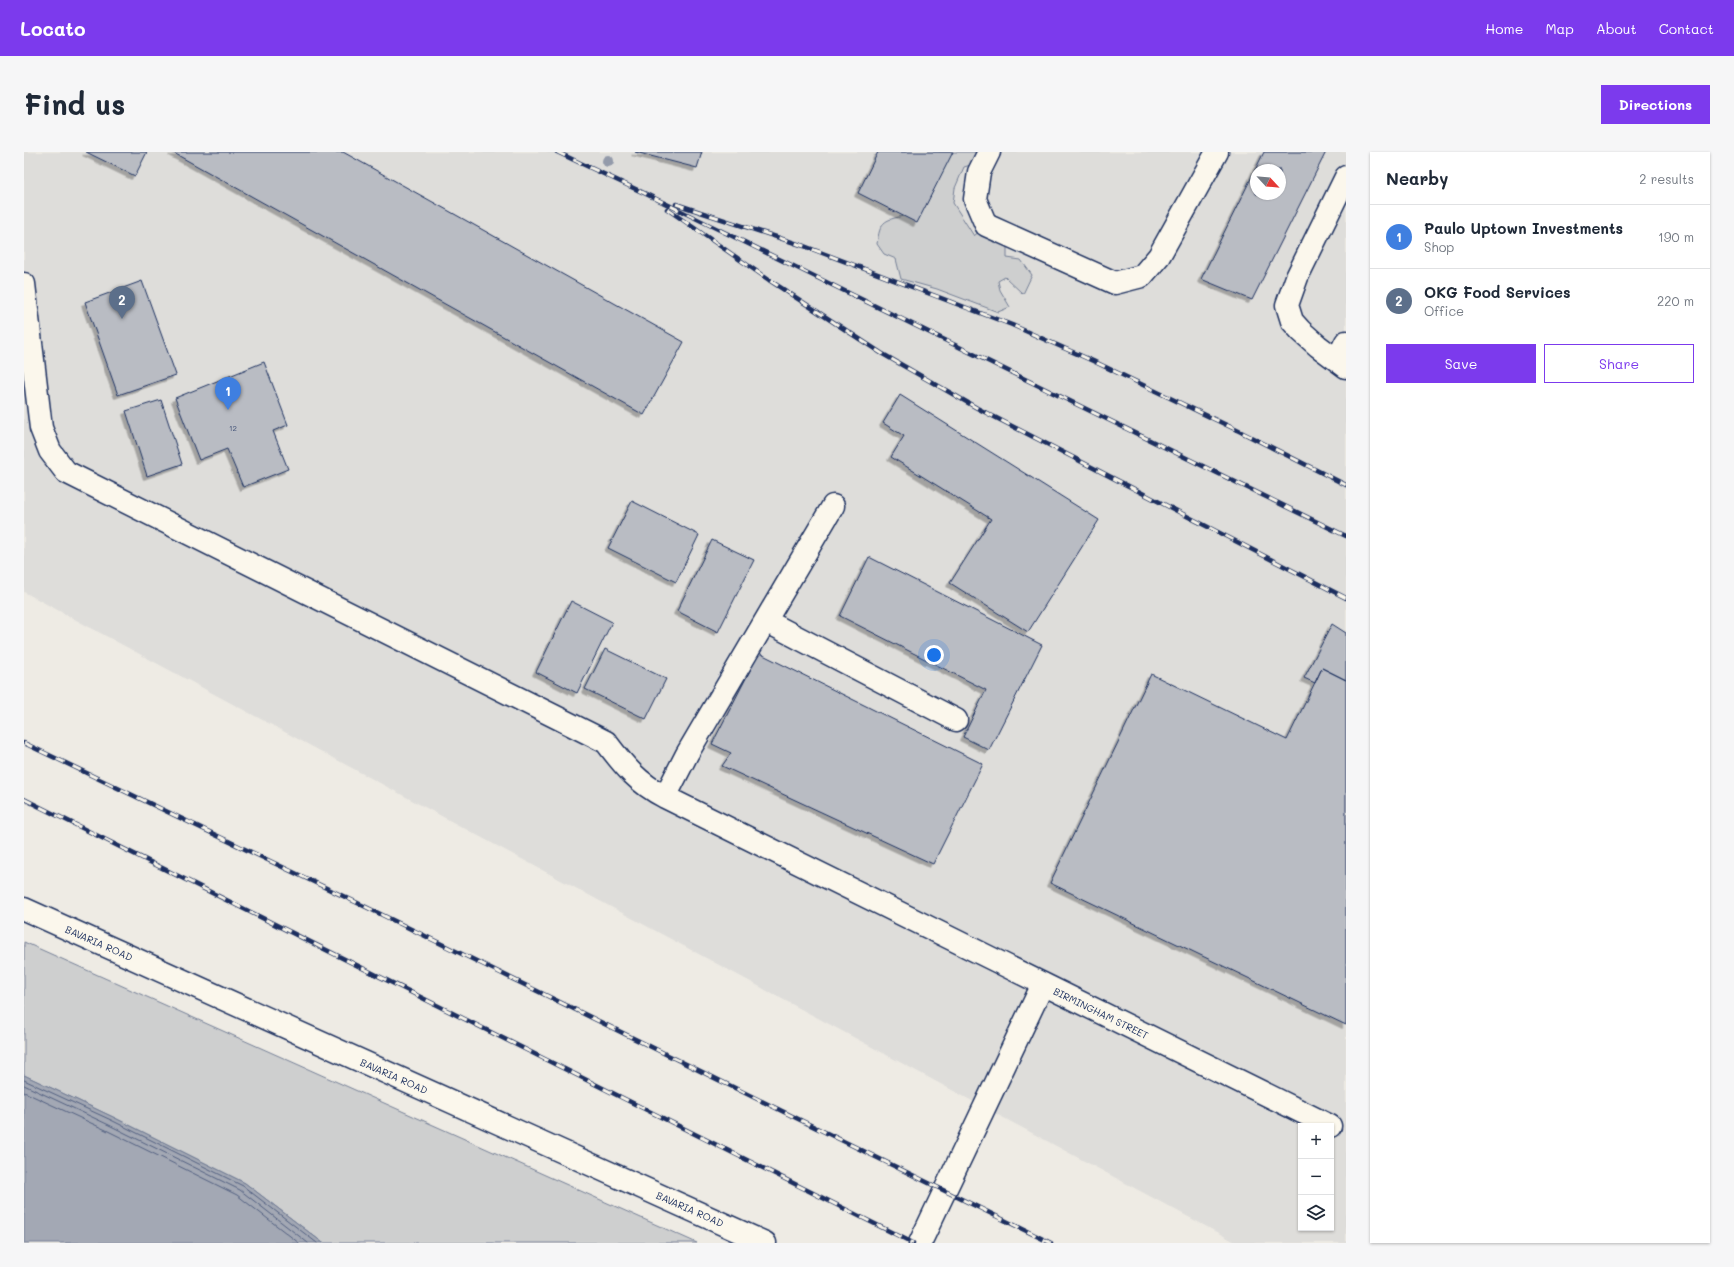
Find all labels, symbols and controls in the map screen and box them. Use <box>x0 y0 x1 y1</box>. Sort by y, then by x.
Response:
text: Locato <box>20 16 86 41</box>
text: Home <box>1485 19 1523 38</box>
text: Map <box>1545 19 1574 38</box>
text: About <box>1596 19 1637 38</box>
text: Contact <box>1659 19 1714 38</box>
button: Directions <box>1601 85 1710 124</box>
text: Find us <box>24 86 125 122</box>
north arrow <box>1250 164 1286 200</box>
text: Nearby <box>1386 167 1448 189</box>
text: 2 results <box>1639 170 1694 187</box>
text: Paulo Uptown Investments <box>1424 218 1623 238</box>
text: 1 <box>1396 228 1402 245</box>
text: 190 m <box>1658 228 1694 245</box>
text: Shop <box>1424 238 1454 255</box>
text: OKG Food Services <box>1424 282 1571 302</box>
pin: 2 <box>109 286 135 319</box>
text: 2 <box>1395 292 1403 309</box>
text: 220 m <box>1657 292 1694 309</box>
text: Office <box>1424 302 1464 319</box>
button: Save <box>1386 344 1536 383</box>
button: Share <box>1544 344 1694 383</box>
pin: 1 <box>215 377 241 410</box>
house number: 12 <box>229 423 237 433</box>
your location <box>924 645 944 665</box>
street label: BAVARIA ROAD <box>63 922 135 964</box>
street label: BIRMINGHAM STREET <box>1051 984 1151 1042</box>
street label: BAVARIA ROAD <box>358 1055 430 1097</box>
map controls <box>1298 1123 1334 1231</box>
button: + <box>1298 1123 1334 1159</box>
button: − <box>1298 1159 1334 1195</box>
street label: BAVARIA ROAD <box>654 1188 726 1230</box>
button: layers <box>1298 1195 1334 1231</box>

